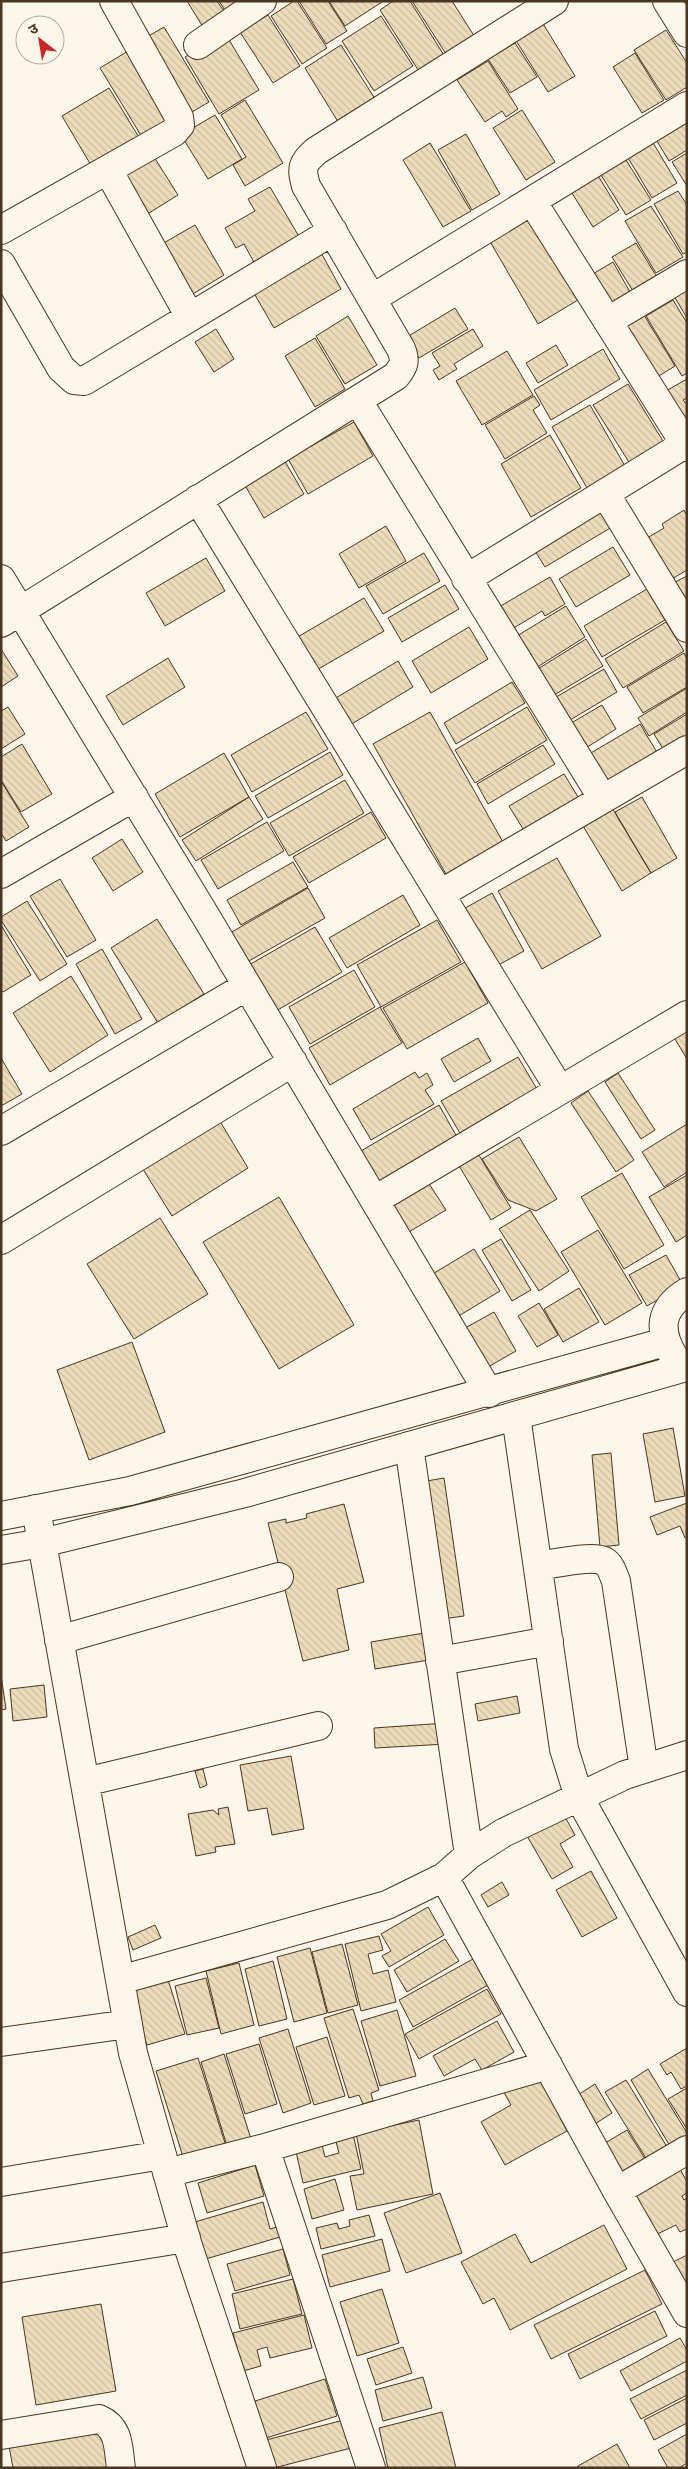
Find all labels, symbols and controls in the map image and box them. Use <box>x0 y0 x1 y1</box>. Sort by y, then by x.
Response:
north arrow <box>15 15 65 65</box>
text: उ <box>25 19 42 39</box>

